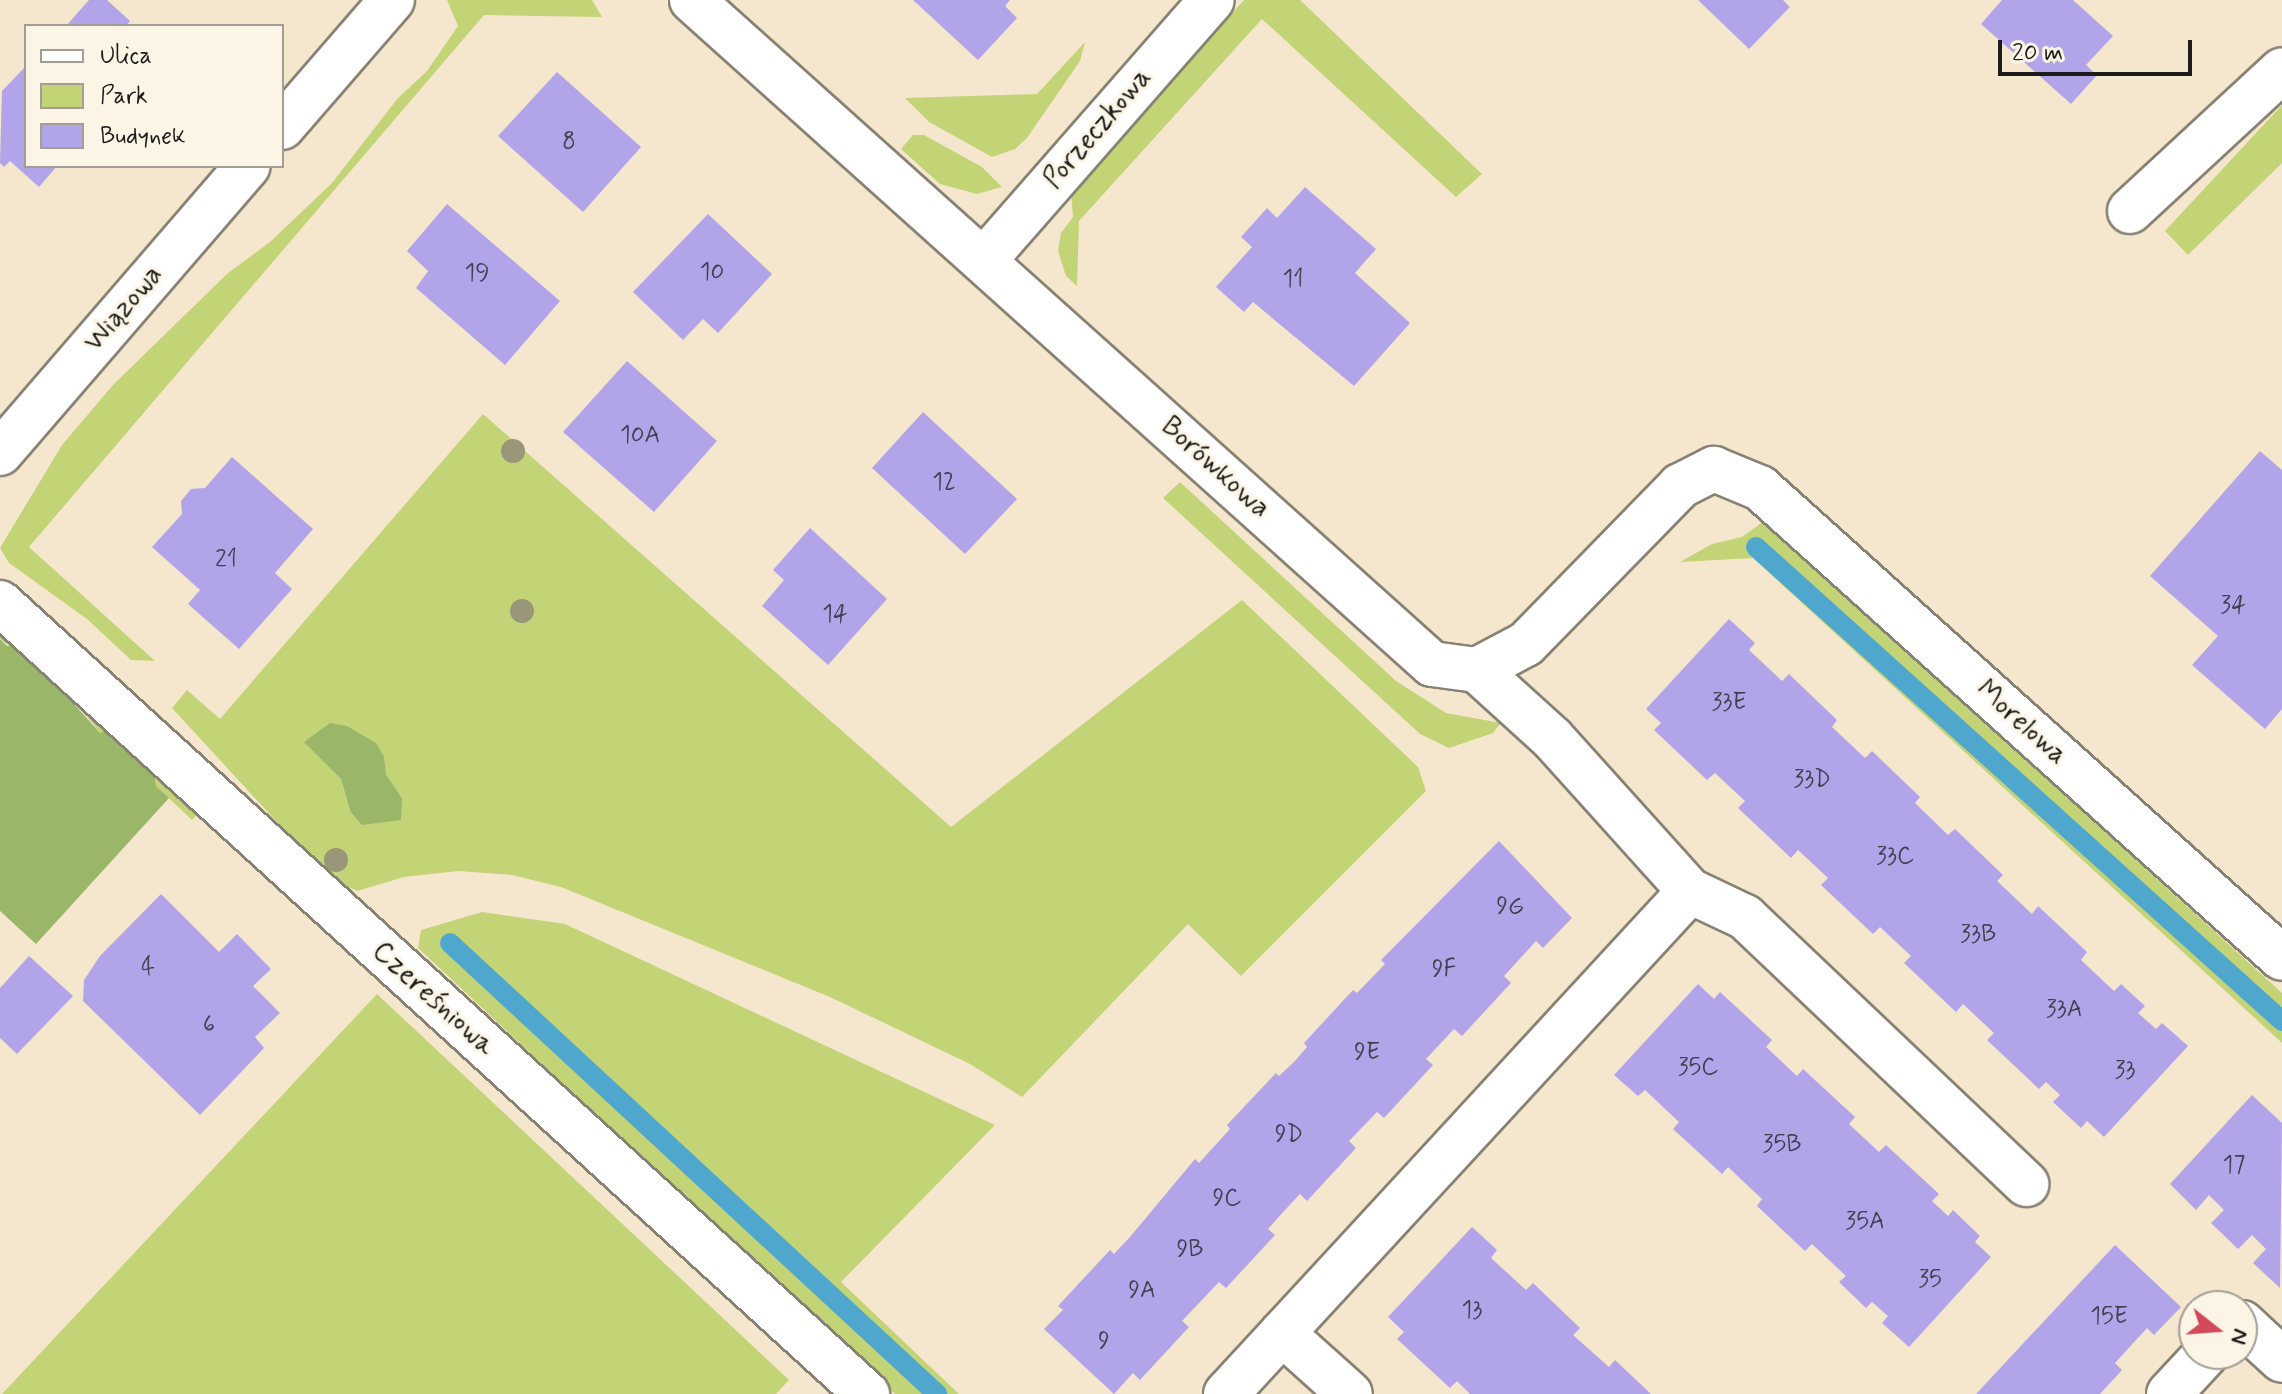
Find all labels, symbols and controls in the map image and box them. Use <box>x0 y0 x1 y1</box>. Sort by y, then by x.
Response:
legend <box>24 24 284 168</box>
scale bar <box>2002 24 2196 74</box>
text: 20 m <box>2012 38 2063 69</box>
text: Ulica <box>100 41 152 72</box>
street label: Porzeczkowa <box>1037 62 1159 196</box>
text: Park <box>100 81 148 112</box>
text: Budynek <box>100 121 186 152</box>
house number: 8 <box>562 128 576 156</box>
street label: Wiązowa <box>77 259 171 359</box>
house number: 10 <box>700 259 724 287</box>
house number: 19 <box>464 260 490 288</box>
house number: 11 <box>1282 266 1304 294</box>
street label: Borówkowa <box>1153 410 1277 526</box>
house number: 10A <box>620 422 660 450</box>
house number: 12 <box>932 469 956 497</box>
house number: 21 <box>215 546 237 574</box>
house number: 34 <box>2220 592 2246 620</box>
house number: 14 <box>822 601 848 629</box>
street label: Morelowa <box>1969 673 2073 773</box>
house number: 33E <box>1711 689 1747 717</box>
house number: 33D <box>1793 766 1831 794</box>
house number: 33C <box>1876 843 1914 871</box>
house number: 9G <box>1496 893 1524 921</box>
house number: 33B <box>1960 921 1996 949</box>
street label: Czereśniowa <box>365 935 501 1063</box>
house number: 4 <box>141 954 155 982</box>
house number: 9F <box>1432 956 1456 984</box>
house number: 33A <box>2046 996 2082 1024</box>
house number: 6 <box>203 1011 215 1039</box>
house number: 9E <box>1354 1039 1380 1067</box>
house number: 35C <box>1678 1054 1718 1082</box>
house number: 33 <box>2115 1057 2135 1085</box>
house number: 9D <box>1275 1121 1303 1149</box>
house number: 35B <box>1763 1131 1801 1159</box>
house number: 17 <box>2223 1152 2245 1180</box>
house number: 9C <box>1213 1185 1241 1213</box>
house number: 35A <box>1845 1208 1885 1236</box>
house number: 9B <box>1177 1236 1203 1264</box>
house number: 35 <box>1918 1266 1942 1294</box>
house number: 9A <box>1128 1277 1156 1305</box>
north arrow <box>2178 1290 2258 1370</box>
house number: 13 <box>1462 1297 1482 1325</box>
house number: 15E <box>2090 1303 2128 1331</box>
text: N <box>2224 1325 2255 1348</box>
house number: 9 <box>1098 1328 1110 1356</box>

